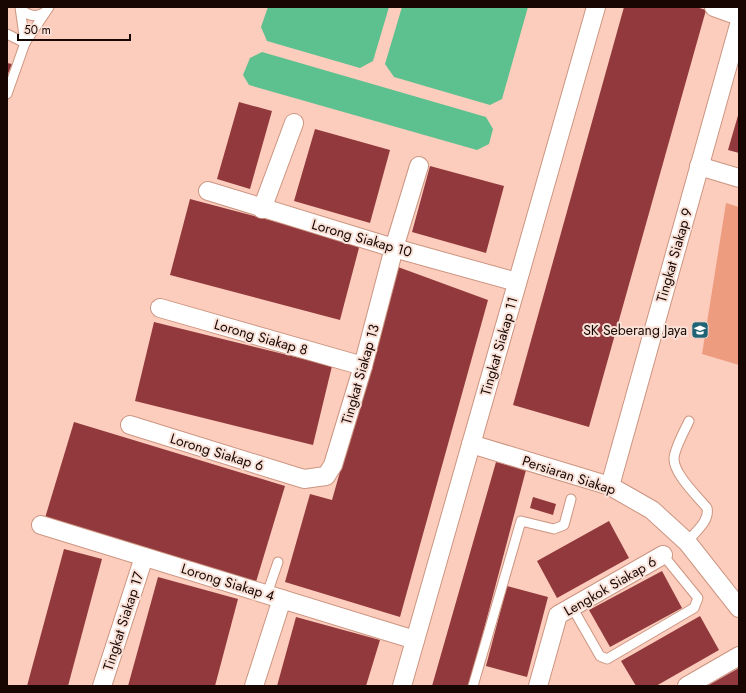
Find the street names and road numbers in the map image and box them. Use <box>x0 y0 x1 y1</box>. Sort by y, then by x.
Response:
street label: Tingkat Siakap 9 <box>651 206 697 304</box>
street label: Lorong Siakap 10 <box>309 214 415 262</box>
street label: Tingkat Siakap 11 <box>475 294 523 398</box>
street label: Lorong Siakap 8 <box>212 314 310 360</box>
street label: Tingkat Siakap 13 <box>336 321 384 426</box>
street label: Lorong Siakap 6 <box>168 428 266 476</box>
street label: Persiaran Siakap <box>520 450 618 500</box>
street label: Lengkok Siakap 6 <box>560 551 660 621</box>
street label: Lorong Siakap 4 <box>179 558 277 606</box>
street label: Tingkat Siakap 17 <box>98 568 149 673</box>

